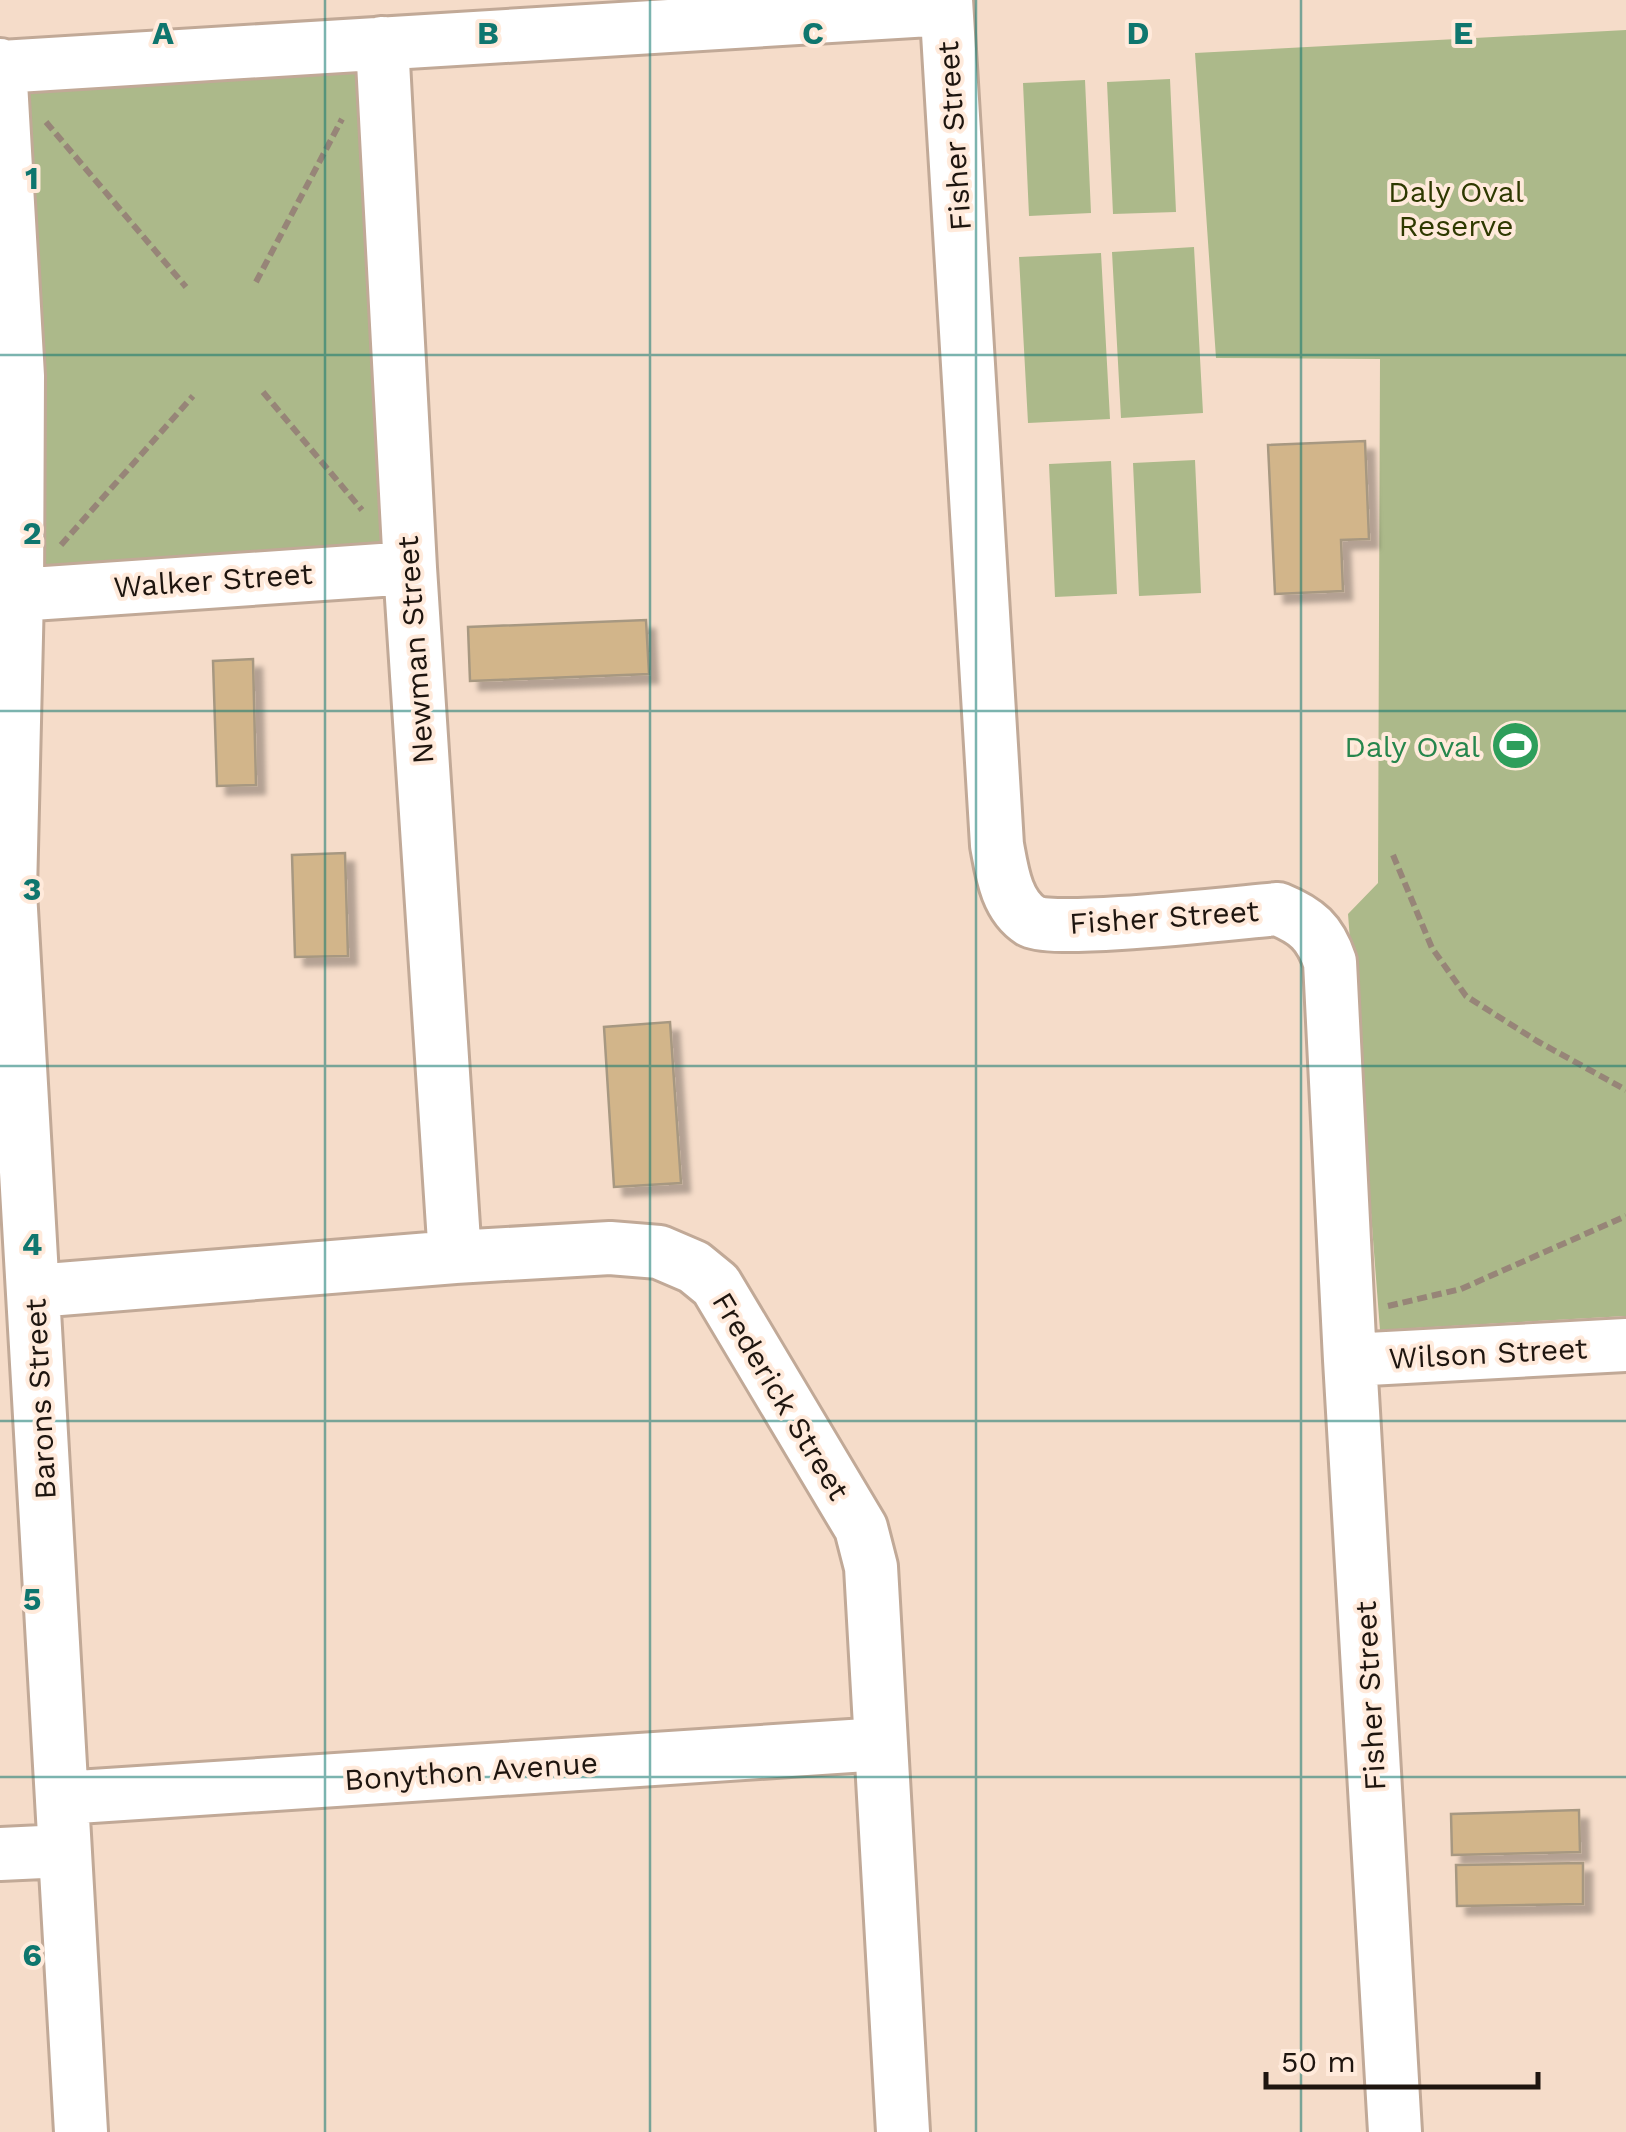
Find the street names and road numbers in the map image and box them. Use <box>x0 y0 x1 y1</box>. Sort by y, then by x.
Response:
street label: Fisher Street <box>930 40 978 232</box>
street label: Newman Street <box>390 534 440 765</box>
street label: Walker Street <box>112 556 314 604</box>
street label: Fisher Street <box>1068 893 1260 941</box>
street label: Frederick Street <box>705 1286 857 1507</box>
street label: Barons Street <box>17 1297 63 1500</box>
street label: Wilson Street <box>1388 1330 1589 1376</box>
street label: Fisher Street <box>1348 1600 1392 1792</box>
street label: Bonython Avenue <box>343 1745 599 1797</box>

